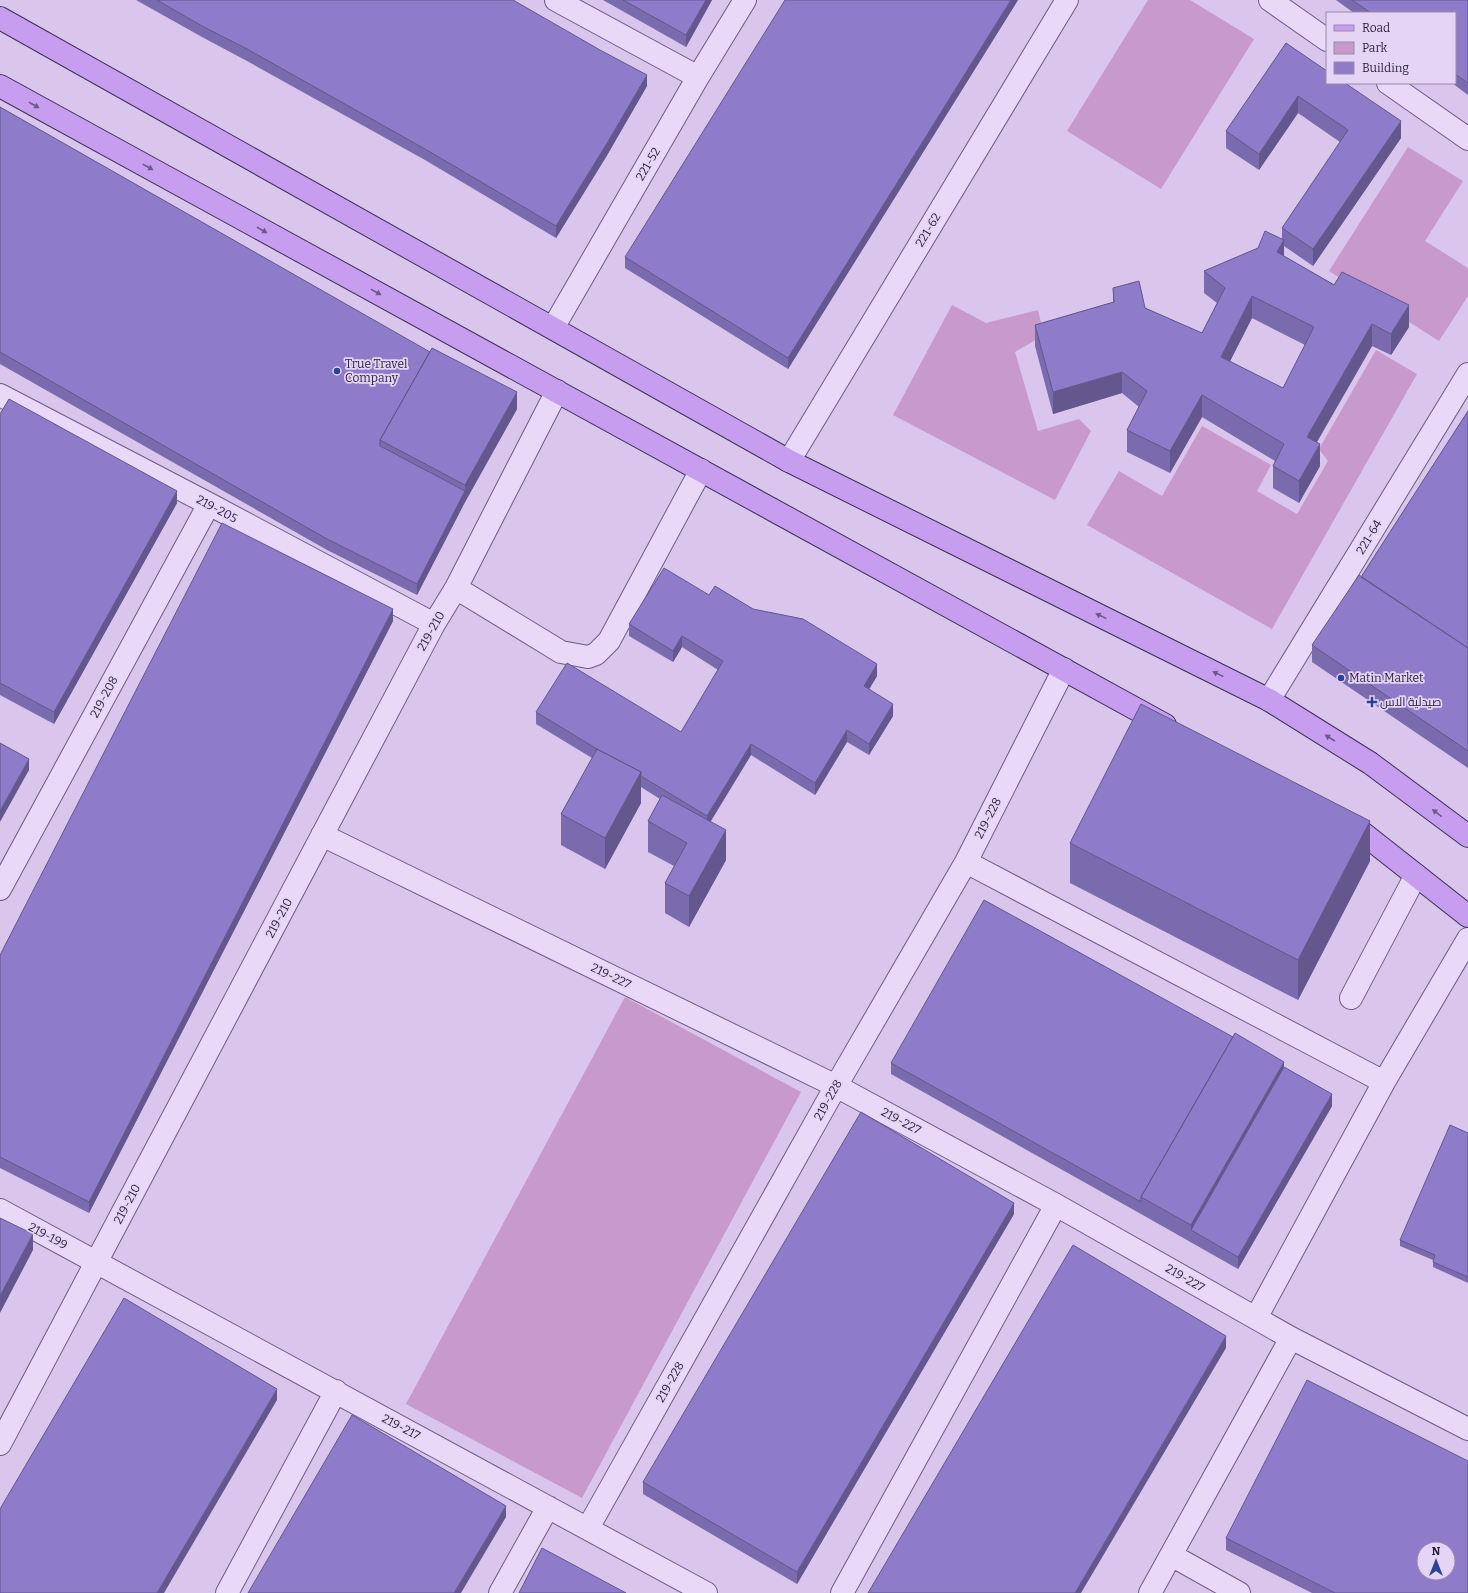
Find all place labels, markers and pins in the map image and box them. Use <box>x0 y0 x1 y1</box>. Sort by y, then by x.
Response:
place label: True Travel Company <box>345 357 408 385</box>
marker: True Travel Company <box>332 366 342 376</box>
place label: Matin Market <box>1349 671 1424 685</box>
marker: Matin Market <box>1336 673 1346 683</box>
place label: صيدلية الاس <box>1380 695 1441 709</box>
marker: صيدلية الاس <box>1367 697 1377 707</box>

